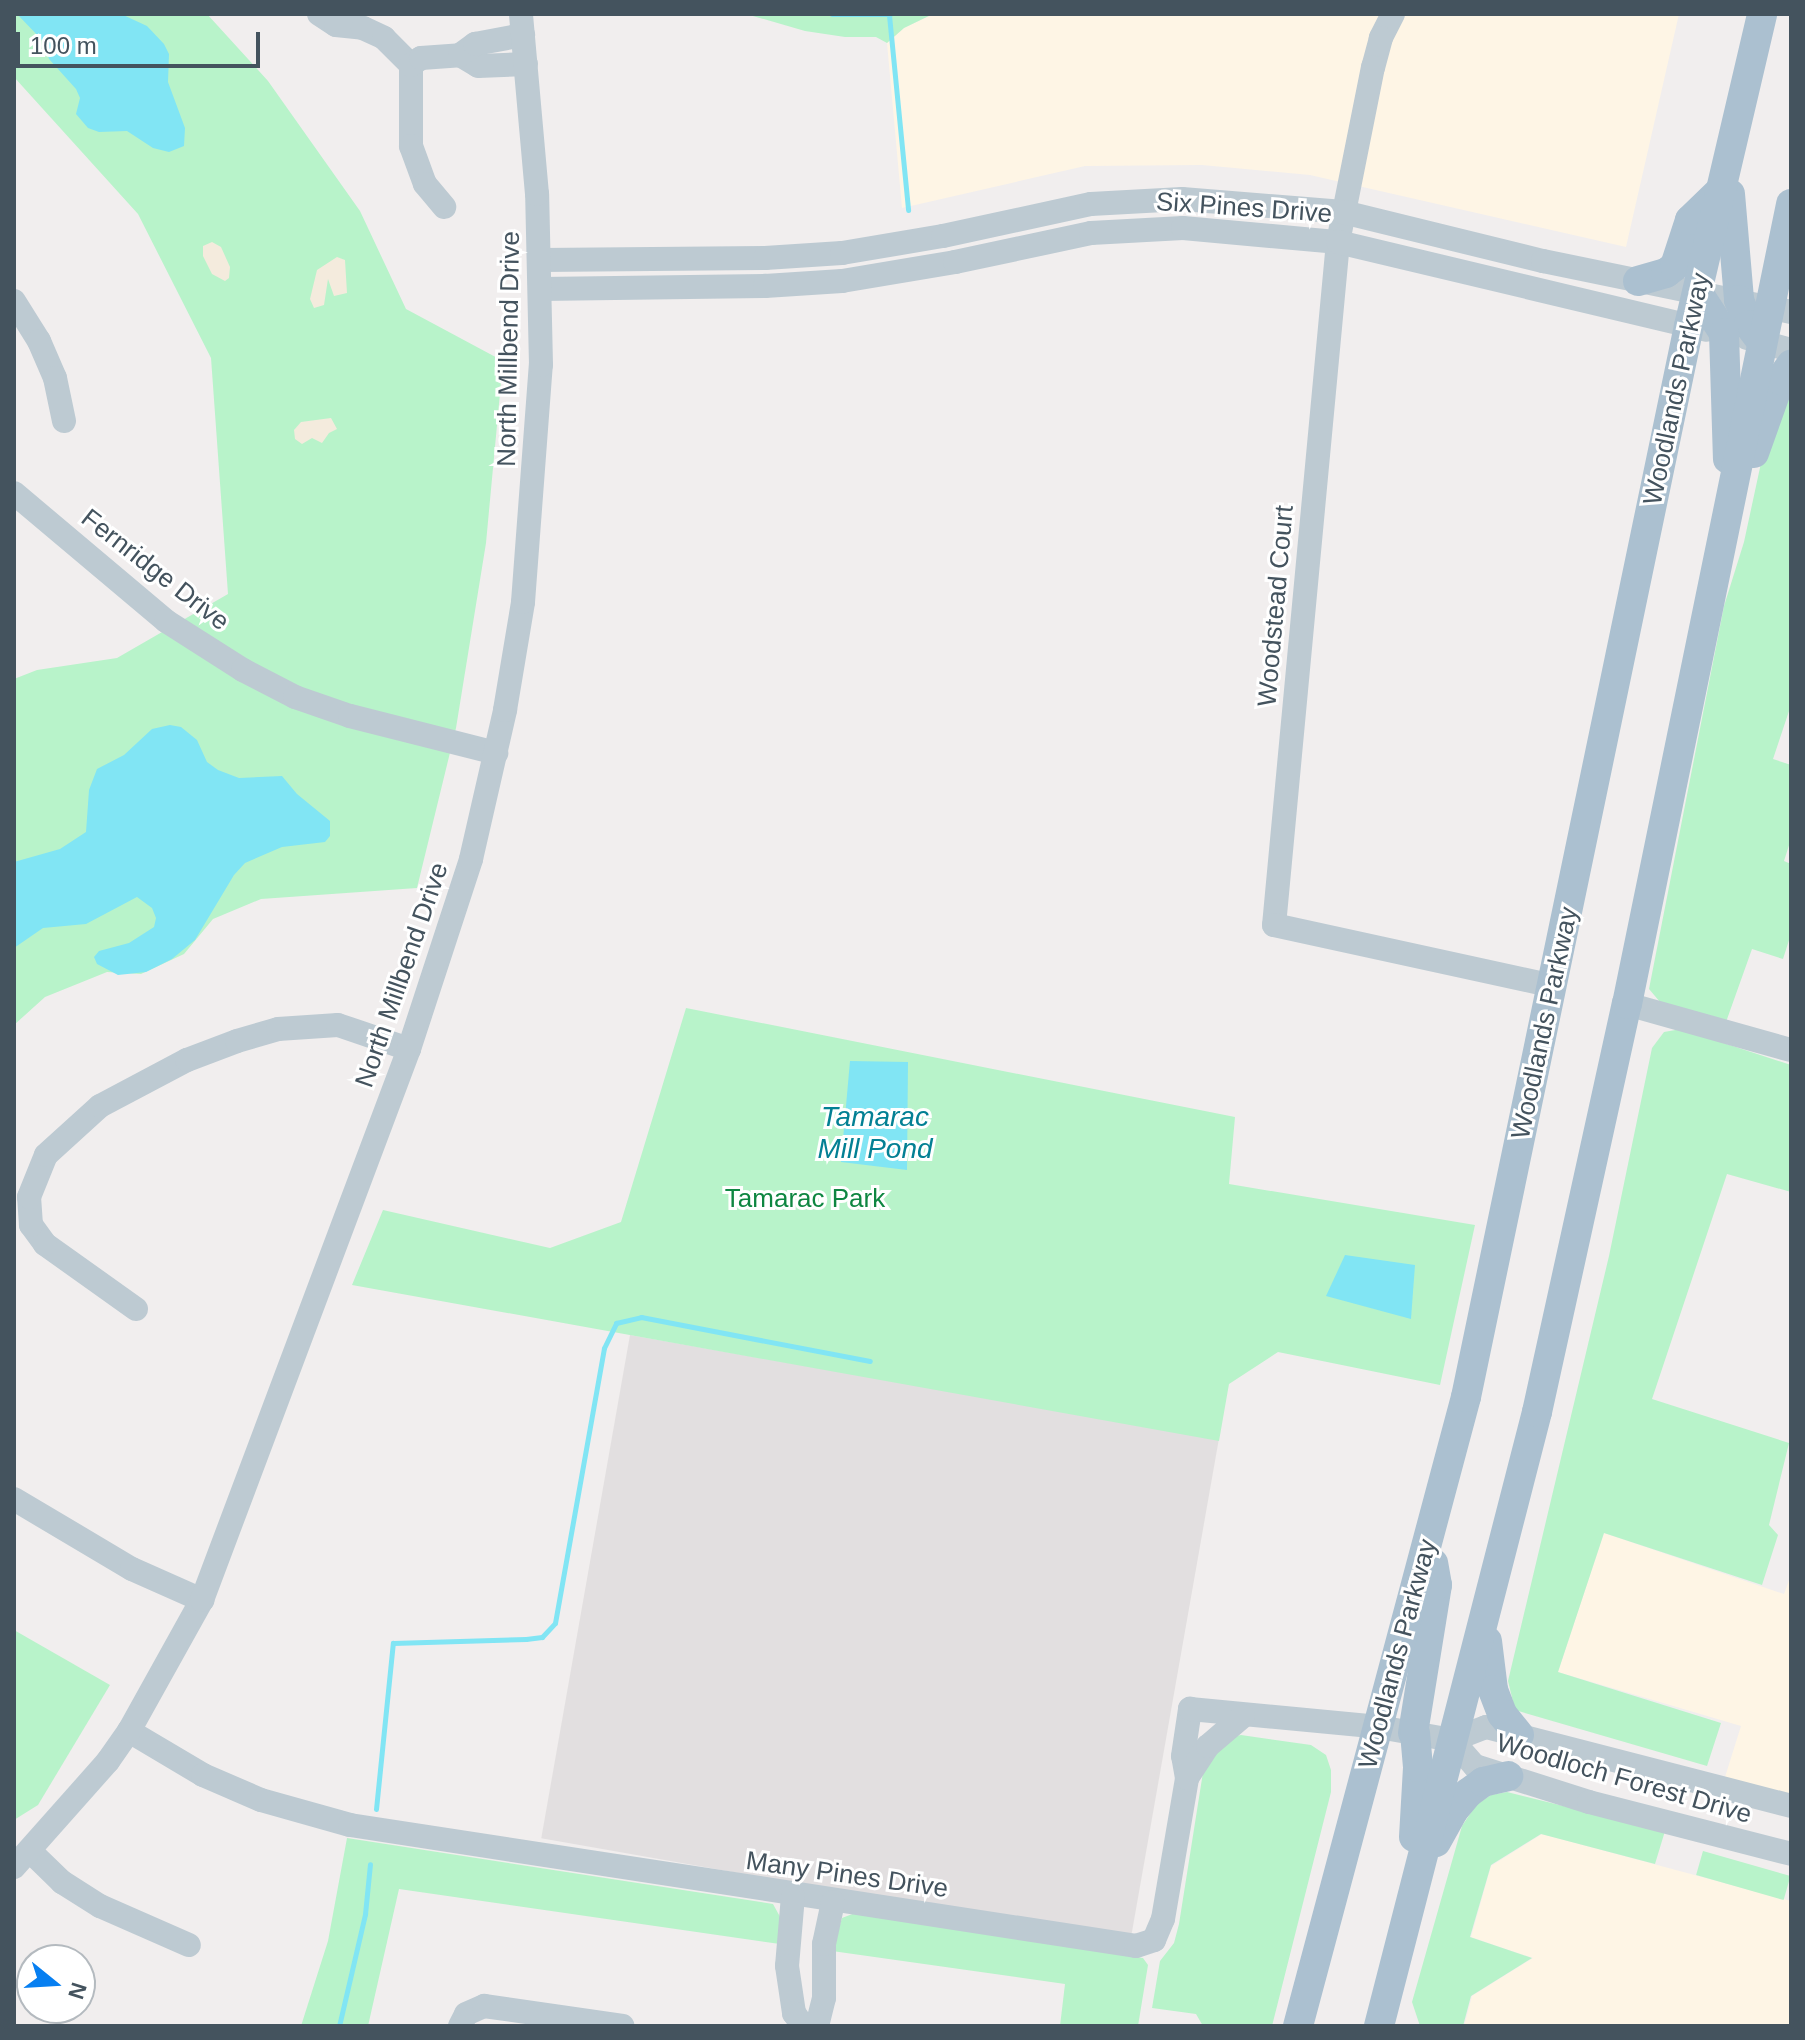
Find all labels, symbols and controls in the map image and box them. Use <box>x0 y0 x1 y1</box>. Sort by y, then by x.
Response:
scale bar <box>20 16 264 66</box>
text: 100 m <box>30 32 97 59</box>
street label: Six Pines Drive <box>1155 186 1333 230</box>
street label: North Millbend Drive <box>491 231 527 467</box>
street label: Woodlands Parkway <box>1637 270 1717 508</box>
street label: Fernridge Drive <box>75 503 235 637</box>
street label: Woodstead Court <box>1252 504 1300 708</box>
street label: North Millbend Drive <box>349 859 455 1091</box>
street label: Woodlands Parkway <box>1505 904 1585 1142</box>
water label: Tamarac Mill Pond <box>817 1100 933 1166</box>
park label: Tamarac Park <box>725 1183 885 1215</box>
street label: Woodlands Parkway <box>1352 1536 1444 1772</box>
street label: Woodloch Forest Drive <box>1493 1728 1755 1830</box>
street label: Many Pines Drive <box>744 1845 950 1905</box>
north arrow <box>16 1944 96 2024</box>
text: N <box>63 1980 92 2002</box>

